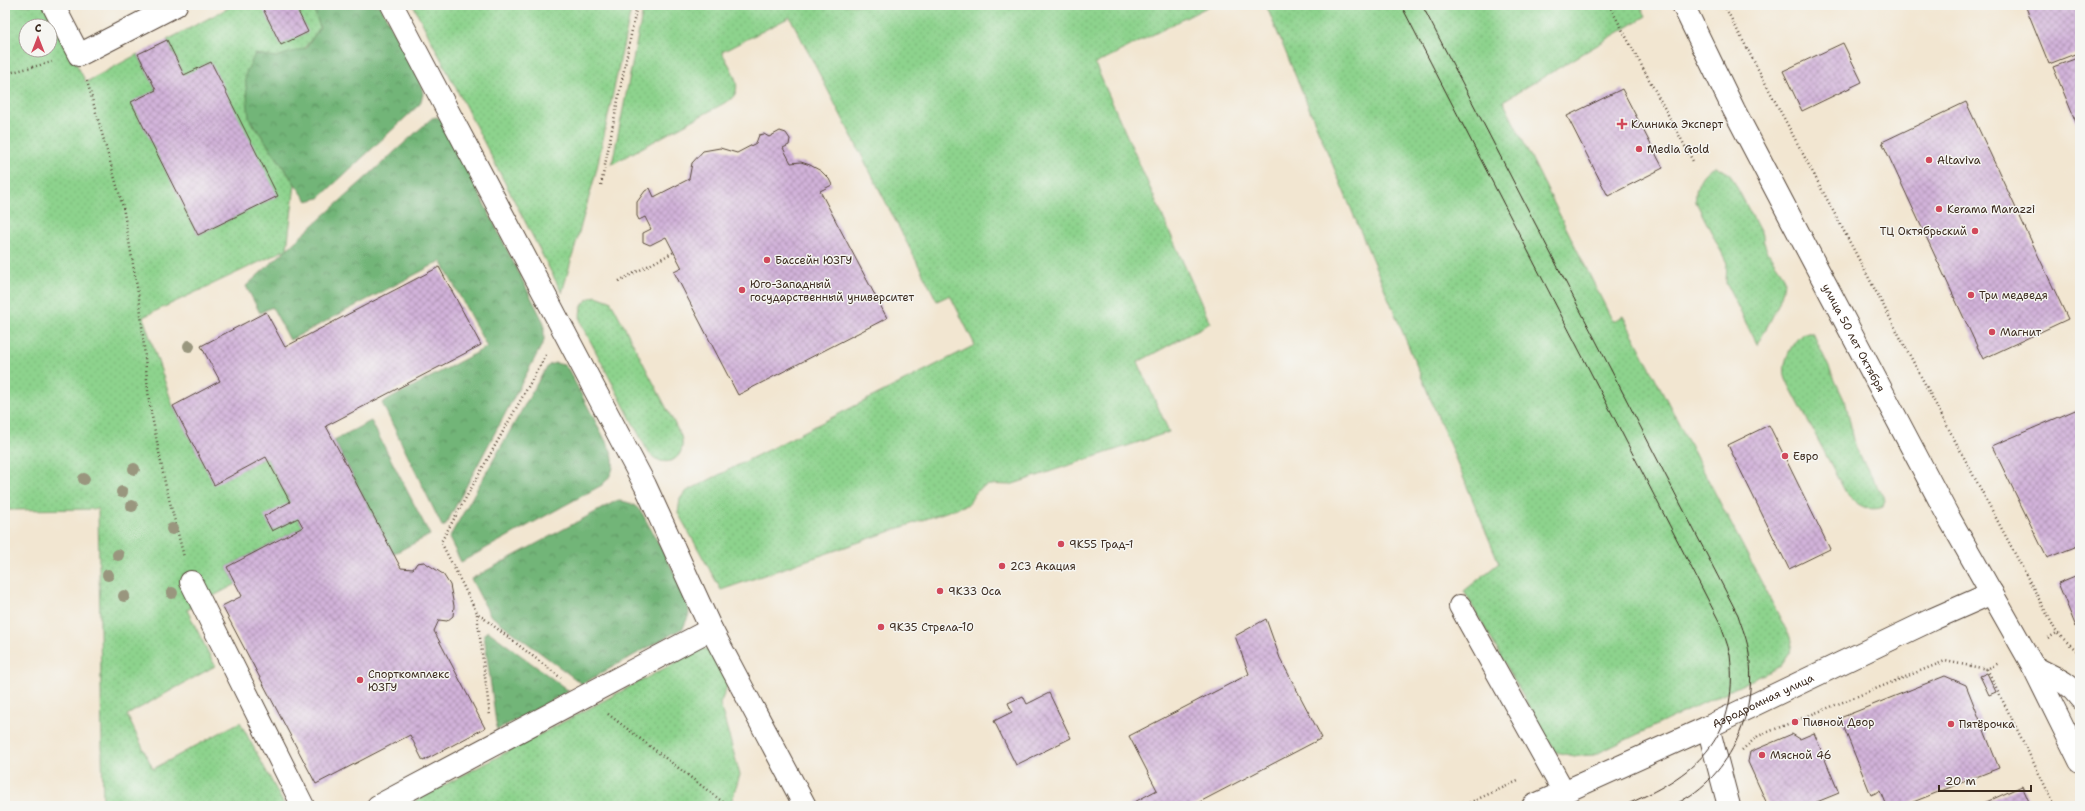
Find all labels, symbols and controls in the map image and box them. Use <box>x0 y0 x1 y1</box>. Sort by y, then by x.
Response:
north arrow <box>18 18 58 58</box>
text: С <box>35 21 42 36</box>
place label: Клиника Эксперт <box>1631 117 1723 132</box>
marker: Клиника Эксперт <box>1616 118 1628 130</box>
place label: Media Gold <box>1647 142 1709 157</box>
marker: Media Gold <box>1634 144 1644 154</box>
place label: Altaviva <box>1937 153 1981 168</box>
marker: Altaviva <box>1924 155 1934 165</box>
place label: Kerama Marazzi <box>1947 202 2035 217</box>
marker: Kerama Marazzi <box>1934 204 1944 214</box>
place label: ТЦ Октябрьский <box>1880 224 1967 239</box>
marker: ТЦ Октябрьский <box>1970 226 1980 236</box>
place label: Бассейн ЮЗГУ <box>775 253 852 268</box>
marker: Бассейн ЮЗГУ <box>762 255 772 265</box>
place label: Юго-Западный государственный университет <box>750 277 914 305</box>
street label: улица 50 лет Октября <box>1819 281 1889 395</box>
marker: Юго-Западный государственный университет <box>737 285 747 295</box>
place label: Три медведя <box>1979 288 2048 303</box>
marker: Три медведя <box>1966 290 1976 300</box>
place label: Магнит <box>2000 325 2041 340</box>
marker: Магнит <box>1987 327 1997 337</box>
place label: Евро <box>1793 449 1819 464</box>
marker: Евро <box>1780 451 1790 461</box>
place label: 9К55 Град-1 <box>1069 537 1133 552</box>
marker: 9К55 Град-1 <box>1056 539 1066 549</box>
place label: 2С3 Акация <box>1010 559 1076 574</box>
marker: 2С3 Акация <box>997 561 1007 571</box>
place label: 9К33 Оса <box>948 584 1001 599</box>
marker: 9К33 Оса <box>935 586 945 596</box>
place label: 9К35 Стрела-10 <box>889 620 974 635</box>
marker: 9К35 Стрела-10 <box>876 622 886 632</box>
place label: Спорткомплекс ЮЗГУ <box>368 667 450 695</box>
street label: Аэродромная улица <box>1710 670 1816 731</box>
marker: Спорткомплекс ЮЗГУ <box>355 675 365 685</box>
place label: Пивной Двор <box>1803 715 1874 730</box>
marker: Пивной Двор <box>1790 717 1800 727</box>
place label: Пятёрочка <box>1959 717 2015 732</box>
marker: Пятёрочка <box>1946 719 1956 729</box>
place label: Мясной 46 <box>1770 748 1831 763</box>
marker: Мясной 46 <box>1757 750 1767 760</box>
scale bar <box>1939 767 2031 793</box>
text: 20 m <box>1945 773 1976 789</box>

